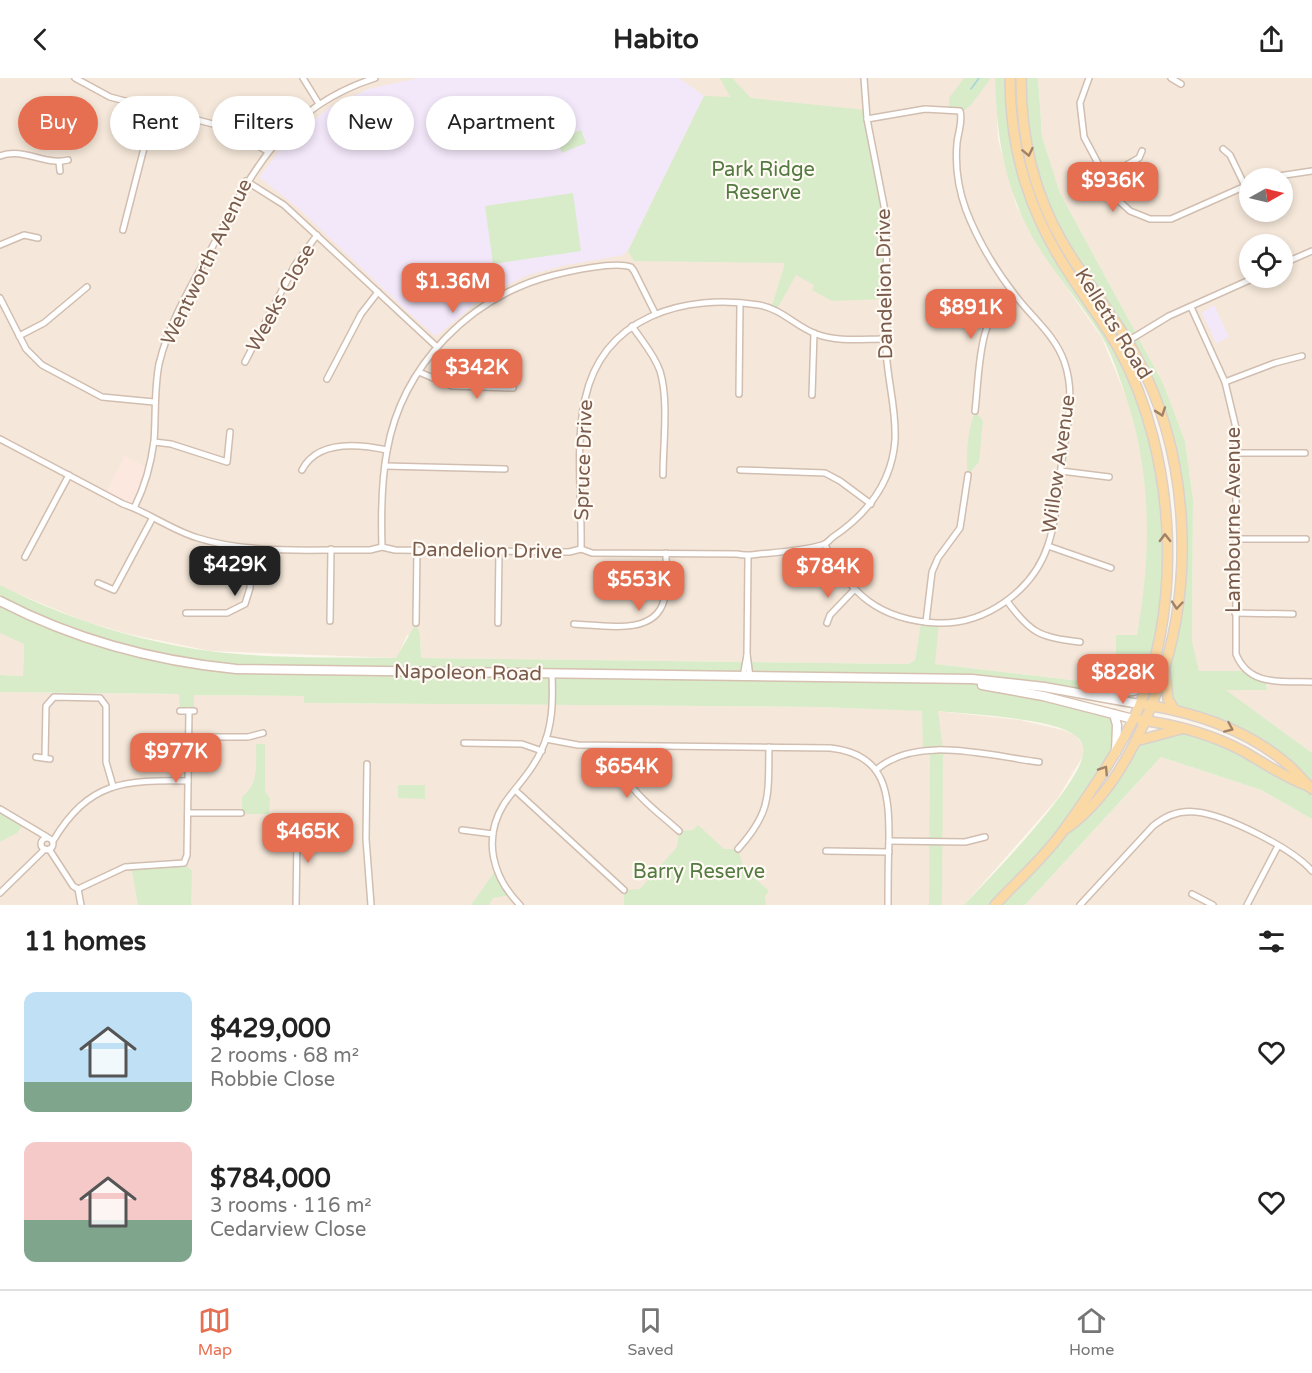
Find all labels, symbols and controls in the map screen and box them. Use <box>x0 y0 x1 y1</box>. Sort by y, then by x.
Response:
icon: back <box>24 23 57 56</box>
text: Habito <box>613 23 699 56</box>
icon: share <box>1255 23 1288 56</box>
chip: Buy <box>18 96 98 150</box>
chip: Rent <box>110 96 200 150</box>
chip: Filters <box>212 96 315 150</box>
chip: New <box>327 96 414 150</box>
chip: Apartment <box>426 96 576 150</box>
one-way arrow <box>1020 147 1033 157</box>
park label: Park Ridge Reserve <box>711 158 815 205</box>
pin: $936K <box>1071 162 1155 213</box>
north arrow <box>1239 168 1293 222</box>
map controls <box>1239 168 1293 288</box>
text: $936K <box>1081 169 1145 193</box>
street label: Wentworth Avenue <box>156 175 258 349</box>
street label: Dandelion Drive <box>872 208 898 360</box>
button: locate <box>1239 234 1293 288</box>
street label: Weeks Close <box>242 240 320 356</box>
pin: $1.36M <box>404 263 502 314</box>
street label: Kelletts Road <box>1069 264 1157 384</box>
text: $1.36M <box>416 270 490 294</box>
pin: $891K <box>929 289 1013 340</box>
text: $891K <box>939 296 1003 320</box>
pin: $342K <box>435 349 519 400</box>
text: $342K <box>445 356 509 380</box>
street label: Willow Avenue <box>1037 393 1081 535</box>
street label: Spruce Drive <box>570 399 598 521</box>
one-way arrow <box>1153 406 1166 417</box>
street label: Lambourne Avenue <box>1222 427 1246 613</box>
one-way arrow <box>1159 533 1172 542</box>
street label: Dandelion Drive <box>411 538 563 564</box>
pin: $429K <box>193 546 277 597</box>
pin: $784K <box>786 548 870 599</box>
text: $429K <box>203 553 267 577</box>
text: $784K <box>796 555 860 579</box>
pin: $553K <box>597 561 681 612</box>
text: $553K <box>607 568 671 592</box>
one-way arrow <box>1171 600 1184 609</box>
pin: $828K <box>1081 654 1165 705</box>
street label: Napoleon Road <box>394 660 542 686</box>
text: $828K <box>1091 661 1155 685</box>
one-way arrow <box>1222 721 1233 733</box>
pin: $977K <box>134 733 218 784</box>
text: $977K <box>144 740 208 764</box>
pin: $654K <box>585 748 669 799</box>
text: $654K <box>595 755 659 779</box>
one-way arrow <box>1097 766 1109 776</box>
pin: $465K <box>266 813 350 864</box>
text: $465K <box>276 820 340 844</box>
park label: Barry Reserve <box>633 860 765 884</box>
icon: filters <box>1255 925 1288 958</box>
text: 11 homes <box>24 926 146 957</box>
text: $429,000 <box>210 1013 331 1044</box>
icon: home <box>72 1016 144 1088</box>
icon: heart <box>1255 1036 1288 1069</box>
text: 2 rooms · 68 m² <box>210 1044 359 1068</box>
text: Robbie Close <box>210 1068 335 1092</box>
text: $784,000 <box>210 1163 331 1194</box>
icon: home <box>72 1166 144 1238</box>
icon: heart <box>1255 1186 1288 1219</box>
text: 3 rooms · 116 m² <box>210 1194 372 1218</box>
text: Cedarview Close <box>210 1218 366 1242</box>
tab: Map <box>198 1304 232 1360</box>
tab: Saved <box>627 1304 674 1360</box>
tab: Home <box>1069 1304 1114 1360</box>

